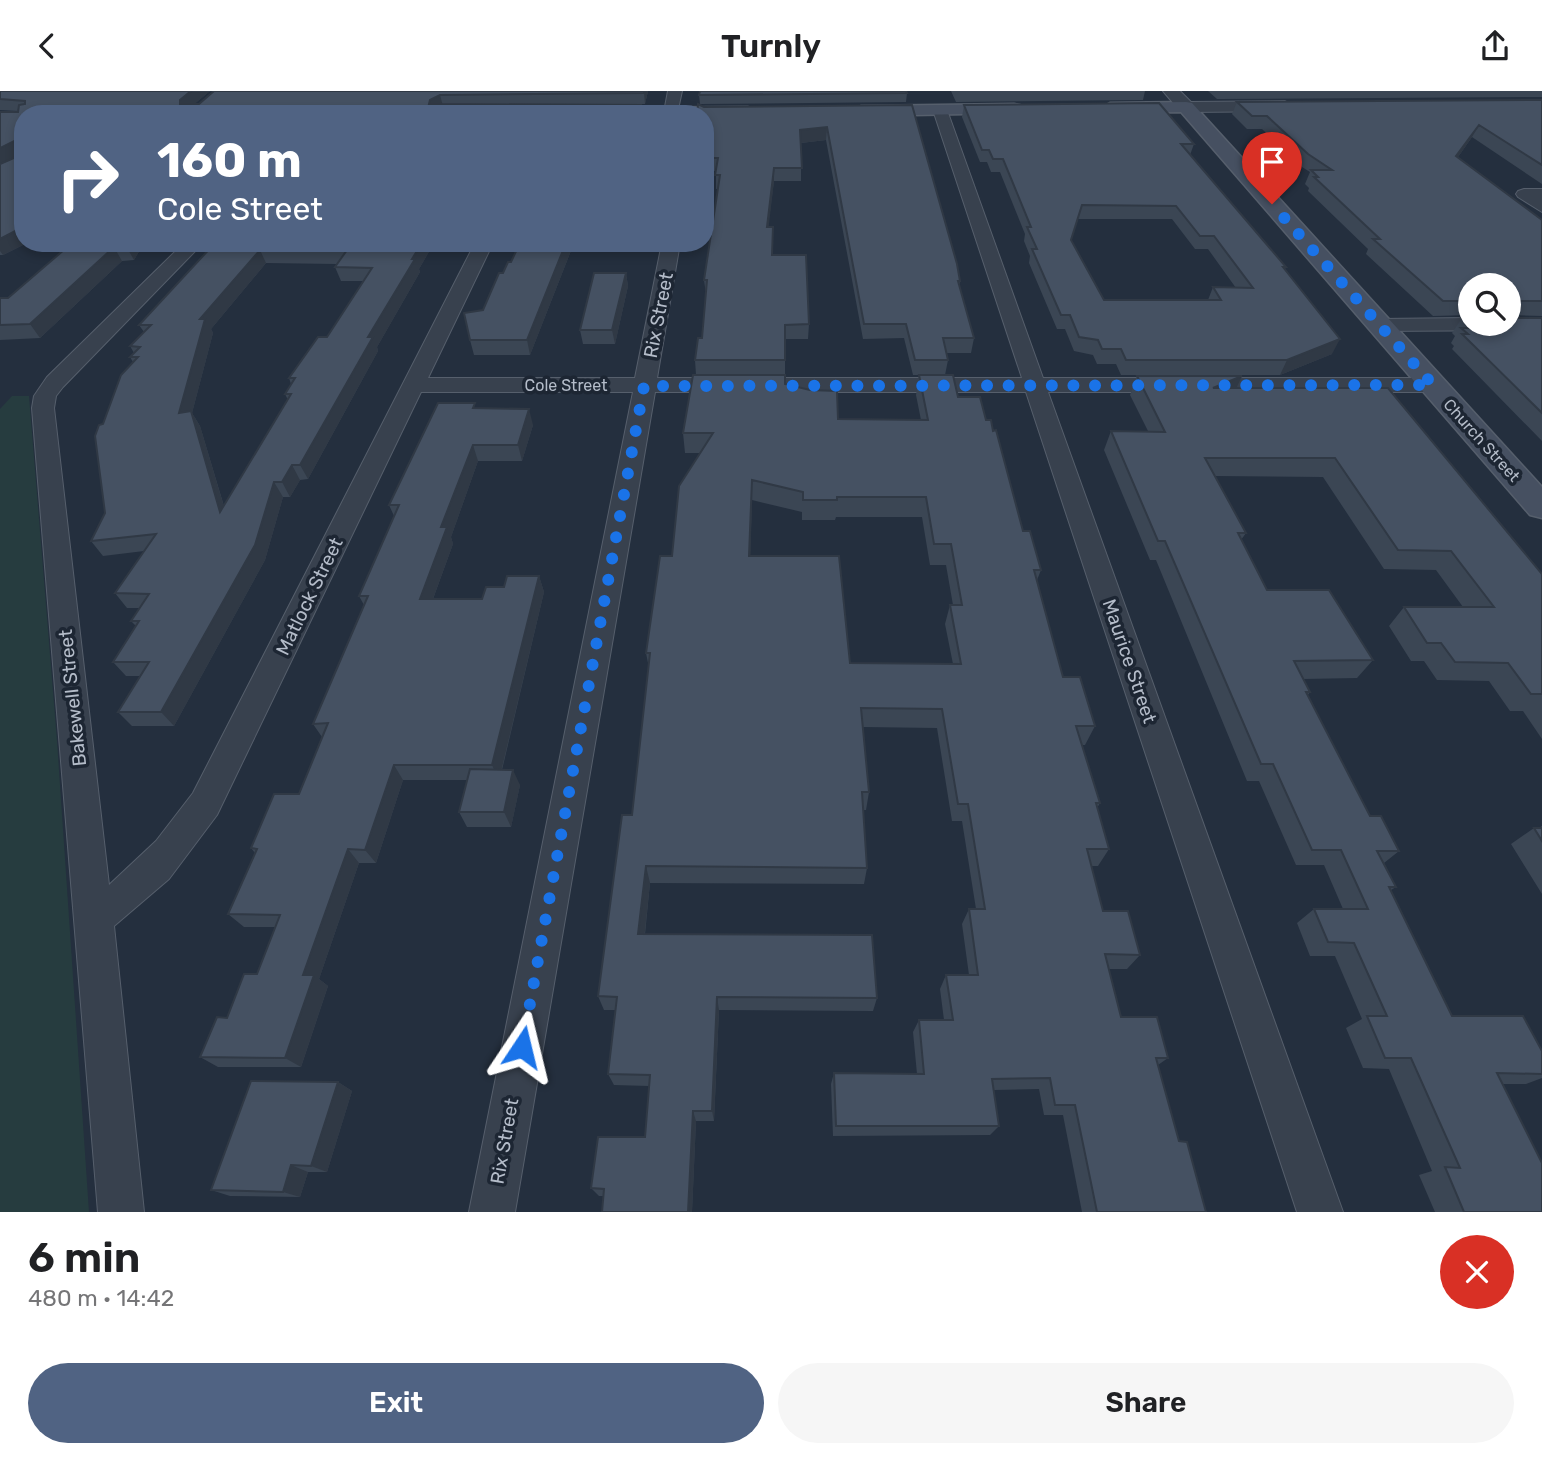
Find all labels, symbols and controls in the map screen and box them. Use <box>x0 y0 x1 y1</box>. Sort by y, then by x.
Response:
icon: back <box>28 27 66 65</box>
text: Turnly <box>721 27 821 65</box>
icon: share <box>1476 27 1514 65</box>
text: 160 m <box>157 131 302 189</box>
pin <box>1242 132 1302 204</box>
icon: right <box>42 133 133 224</box>
icon: arrive <box>1253 143 1291 181</box>
text: Cole Street <box>157 190 323 228</box>
street label: Rix Street <box>639 270 678 360</box>
map controls <box>1458 273 1521 336</box>
button: search <box>1458 273 1521 336</box>
street label: Cole Street <box>525 376 607 395</box>
street label: Church Street <box>1440 395 1524 486</box>
street label: Matlock Street <box>271 533 348 659</box>
street label: Maurice Street <box>1098 596 1162 727</box>
street label: Bakewell Street <box>54 628 91 767</box>
position arrow <box>485 1010 559 1084</box>
street label: Rix Street <box>486 1096 523 1186</box>
text: 6 min <box>28 1233 140 1283</box>
button: close <box>1440 1235 1514 1309</box>
text: 480 m · 14:42 <box>28 1284 174 1312</box>
button: Exit <box>28 1363 764 1443</box>
button: Share <box>778 1363 1514 1443</box>

